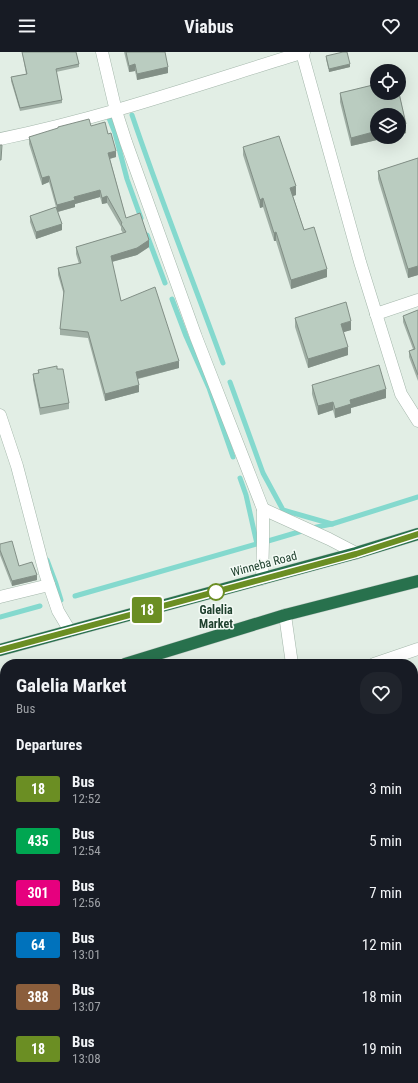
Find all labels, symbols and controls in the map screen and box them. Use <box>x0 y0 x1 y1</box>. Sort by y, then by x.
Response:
icon: menu <box>16 15 38 37</box>
icon: heart <box>380 15 402 37</box>
text: Viabus <box>184 16 234 37</box>
map controls <box>370 64 406 144</box>
button: locate <box>370 64 406 100</box>
button: layers <box>370 108 406 144</box>
street label: Winneba Road <box>230 548 299 580</box>
marker: Galelia Market <box>207 583 225 601</box>
line badge: 18 <box>129 597 165 623</box>
text: 18 <box>140 602 154 618</box>
place label: Galelia Market <box>199 603 233 631</box>
button: heart <box>360 672 402 714</box>
text: Galelia Market <box>16 674 126 697</box>
text: Bus <box>16 701 35 716</box>
text: Departures <box>16 736 82 754</box>
text: Bus <box>72 773 95 791</box>
text: 3 min <box>369 780 402 798</box>
text: 18 <box>31 781 45 797</box>
text: 12:52 <box>72 791 101 806</box>
text: Bus <box>72 825 95 843</box>
text: 5 min <box>369 832 402 850</box>
text: 435 <box>27 833 49 849</box>
text: 12:54 <box>72 843 101 858</box>
text: Bus <box>72 877 95 895</box>
text: 7 min <box>369 884 402 902</box>
text: 301 <box>27 885 49 901</box>
text: 12:56 <box>72 895 101 910</box>
text: Bus <box>72 929 95 947</box>
text: 12 min <box>362 936 402 954</box>
text: 64 <box>31 937 45 953</box>
text: 13:01 <box>72 947 101 962</box>
text: Bus <box>72 981 95 999</box>
text: 18 min <box>362 988 402 1006</box>
text: 388 <box>27 989 49 1005</box>
text: 13:07 <box>72 999 101 1014</box>
text: Bus <box>72 1033 95 1051</box>
text: 19 min <box>362 1040 402 1058</box>
text: 18 <box>31 1041 45 1057</box>
text: 13:08 <box>72 1051 101 1066</box>

